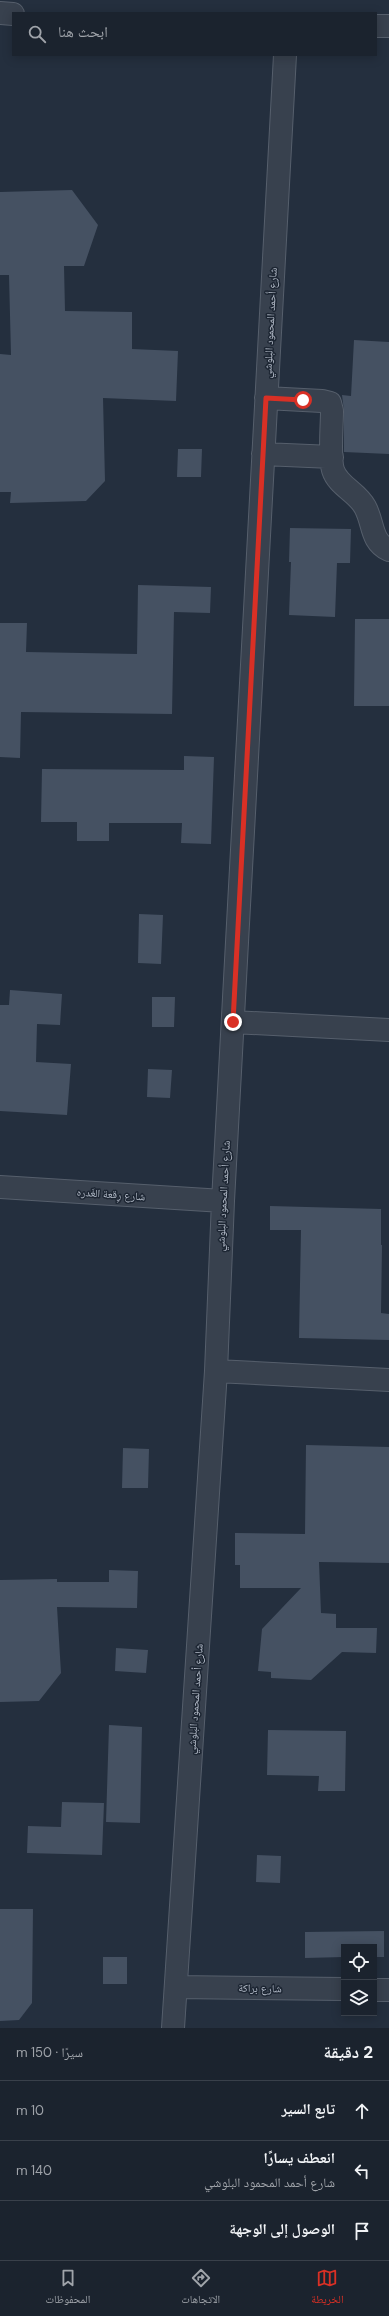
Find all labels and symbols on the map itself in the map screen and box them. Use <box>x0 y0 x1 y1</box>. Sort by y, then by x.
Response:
street label: شارع أحمد المحمود البلوشي <box>260 267 282 379</box>
route start <box>294 391 312 409</box>
route end <box>224 1013 242 1031</box>
street label: شارع أحمد المحمود البلوشي <box>213 1140 235 1252</box>
street label: شارع رِقعة الغَدره <box>76 1185 146 1205</box>
street label: شارع أحمد المحمود البلوشي <box>184 1643 208 1755</box>
street label: شارع براكة <box>238 1981 282 1995</box>

